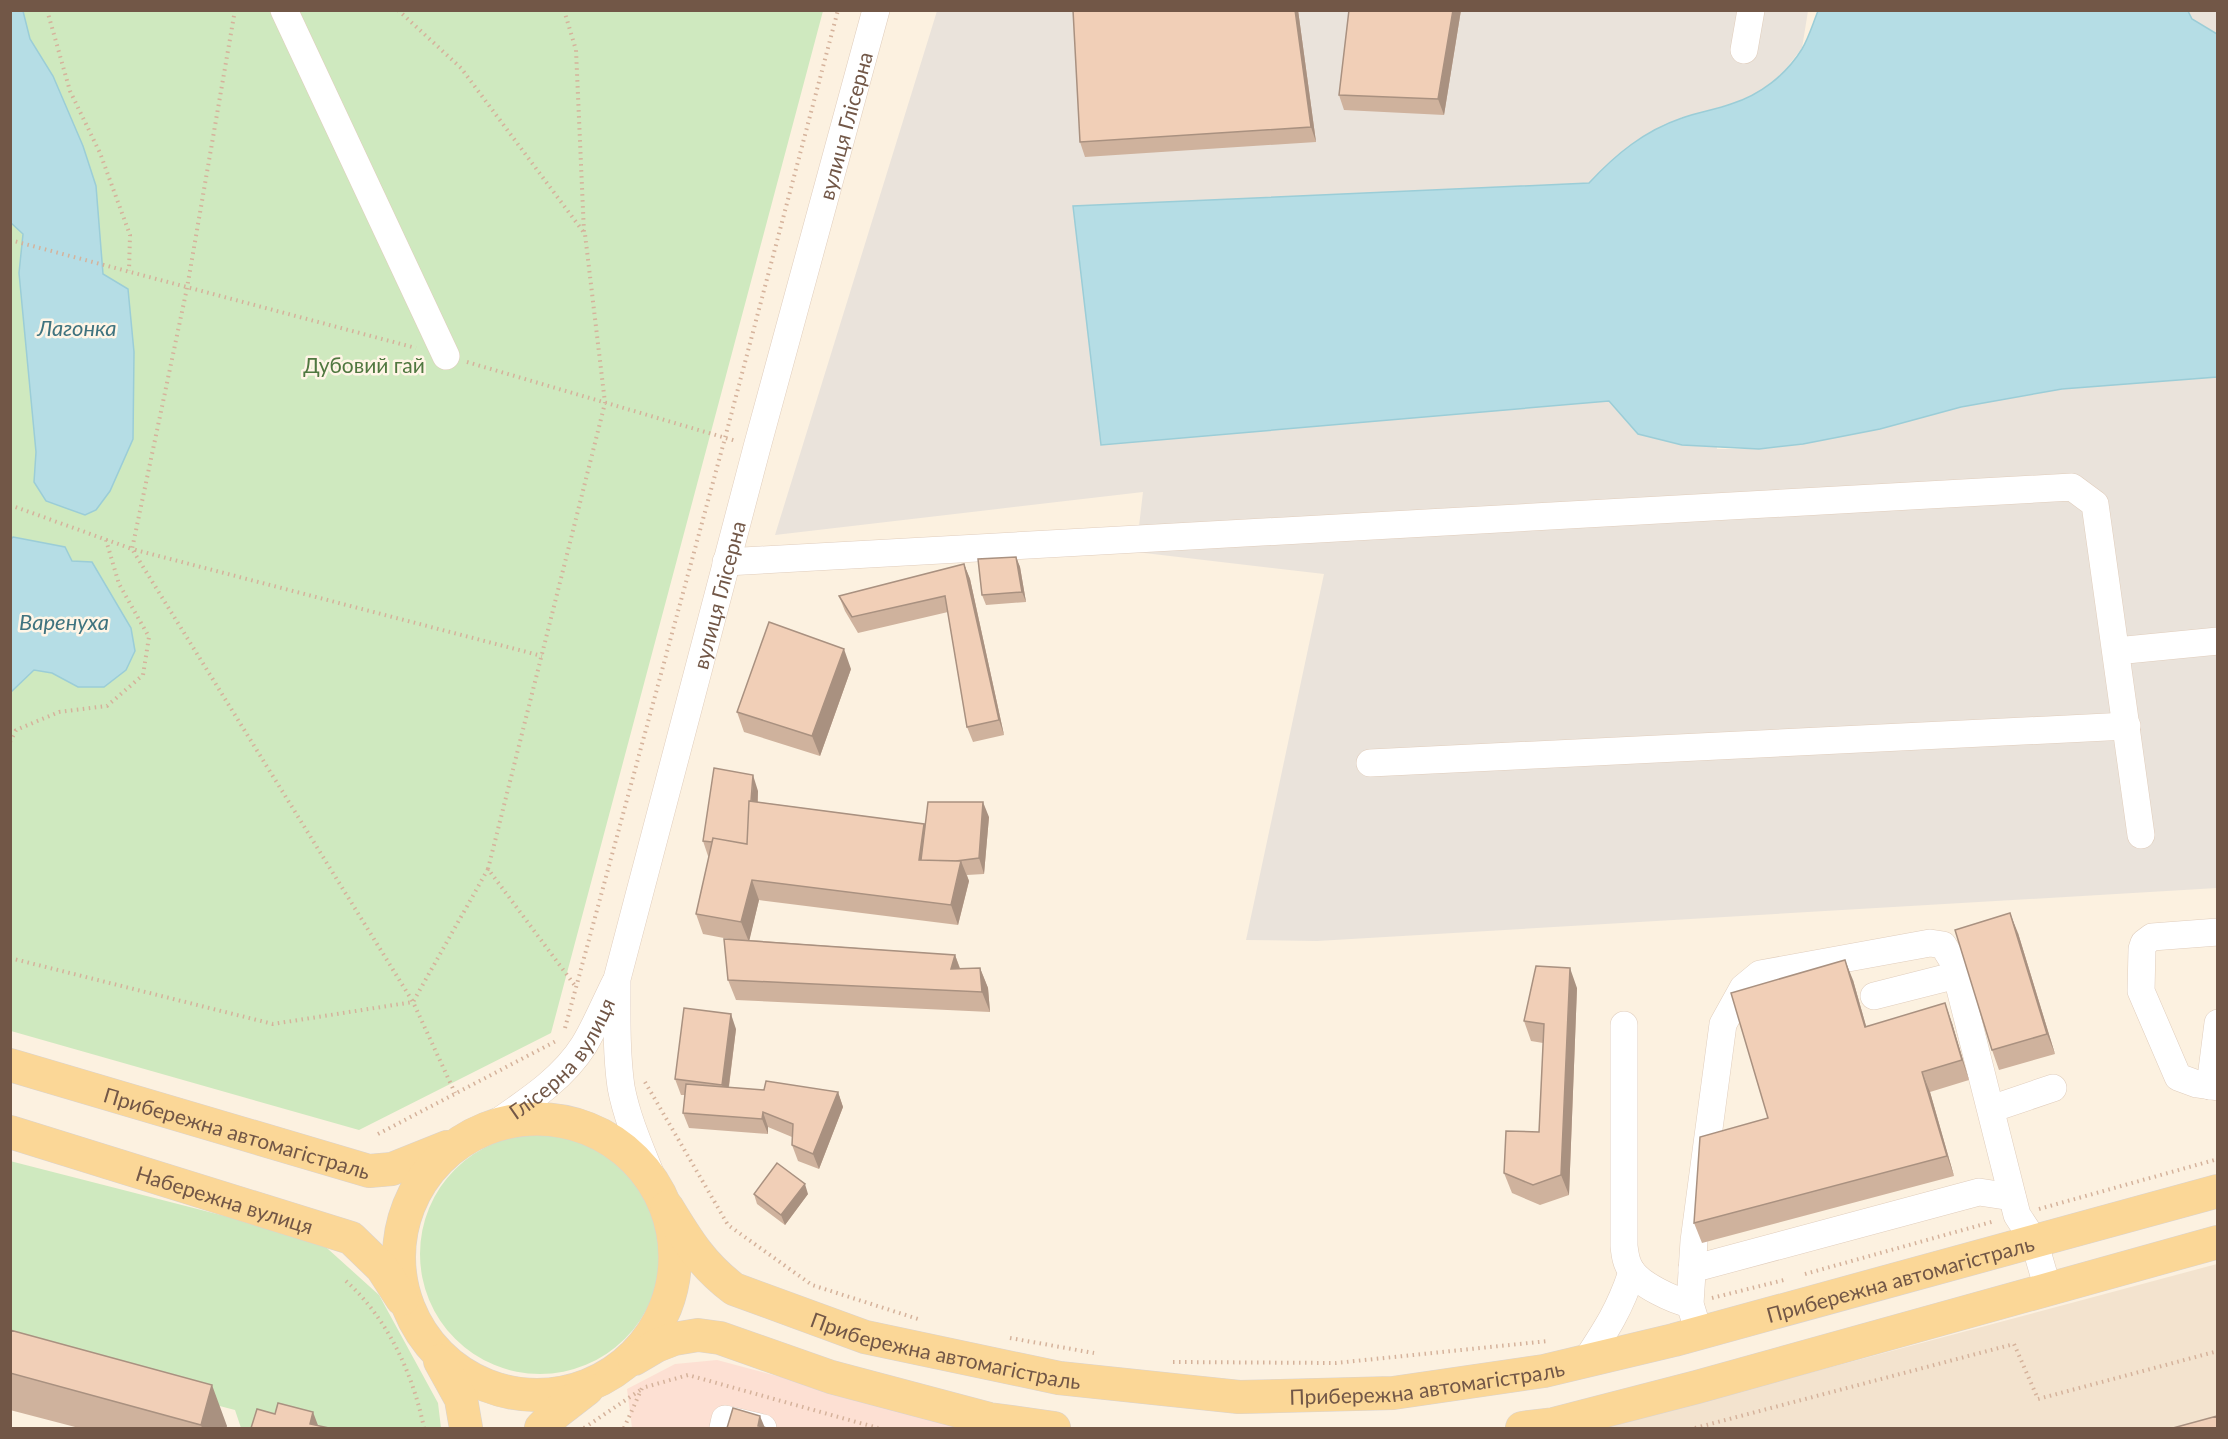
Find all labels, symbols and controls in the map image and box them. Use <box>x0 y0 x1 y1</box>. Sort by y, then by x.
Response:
street label: вулиця Глісерна <box>812 49 877 202</box>
water label: Лагонка <box>36 314 117 341</box>
park label: Дубовий гай <box>303 352 425 377</box>
street label: вулиця Глісерна <box>687 518 750 672</box>
water label: Варенуха <box>19 608 109 635</box>
street label: Глісерна вулиця <box>504 993 619 1123</box>
street label: Прибережна автомагістраль <box>101 1081 373 1183</box>
street label: Набережна вулиця <box>133 1160 316 1238</box>
street label: Прибережна автомагістраль <box>1763 1230 2037 1327</box>
street label: Прибережна автомагістраль <box>808 1306 1082 1393</box>
street label: Прибережна автомагістраль <box>1289 1354 1567 1408</box>

